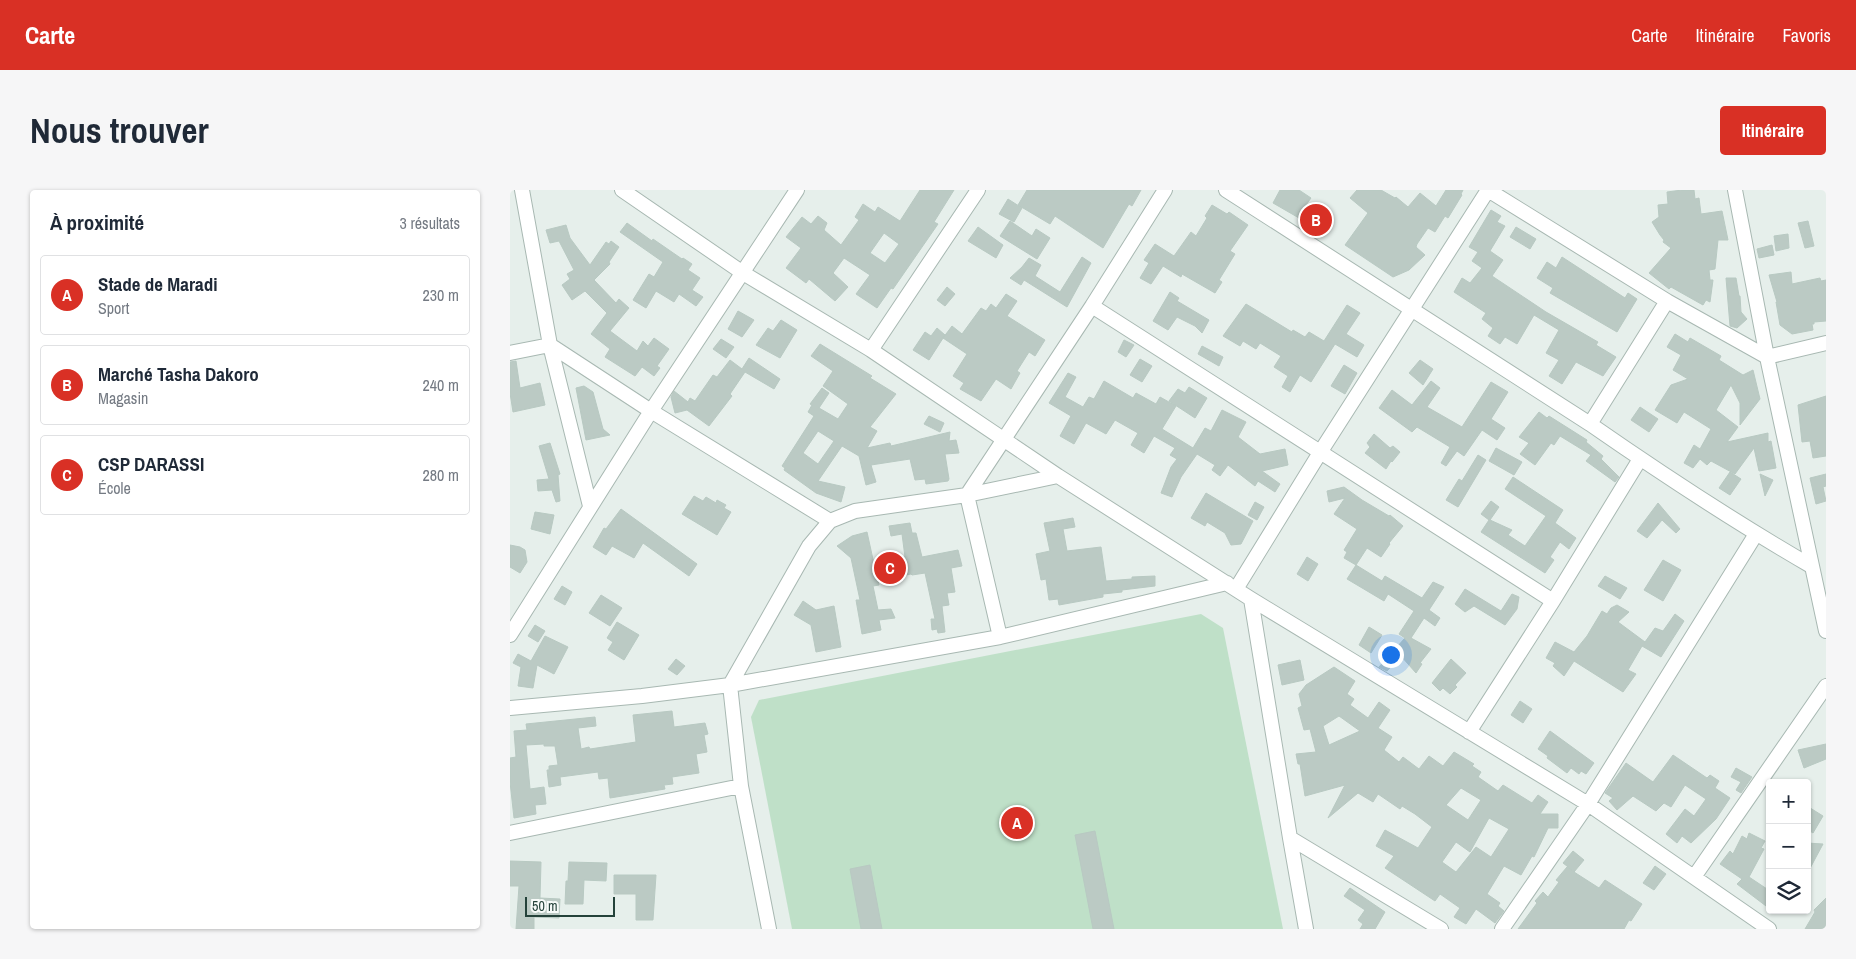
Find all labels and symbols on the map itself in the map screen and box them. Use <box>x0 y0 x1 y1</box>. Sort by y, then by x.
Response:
pin: B <box>1300 201 1332 239</box>
pin: C <box>874 549 906 587</box>
your location <box>1378 642 1404 668</box>
pin: A <box>1001 804 1033 842</box>
scale bar <box>525 894 615 917</box>

